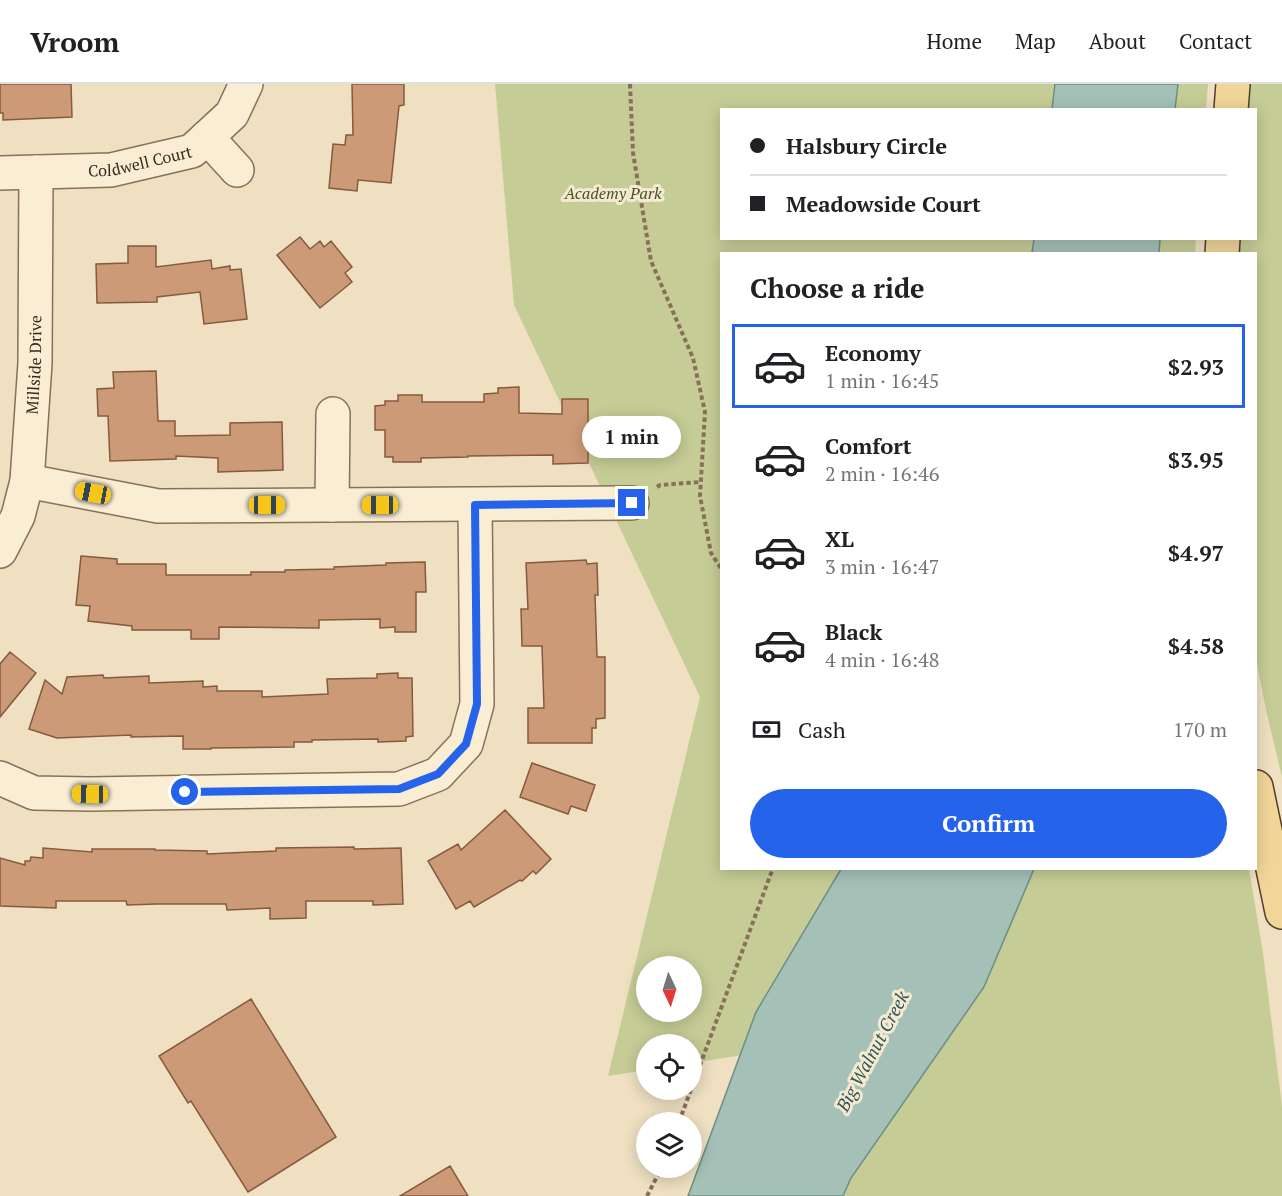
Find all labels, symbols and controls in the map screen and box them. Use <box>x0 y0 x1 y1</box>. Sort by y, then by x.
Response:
text: Vroom <box>30 23 119 60</box>
text: Home <box>926 27 982 55</box>
text: Map <box>1015 27 1056 55</box>
text: About <box>1089 27 1146 55</box>
text: Contact <box>1179 27 1252 55</box>
text: Halsbury Circle <box>786 131 947 160</box>
street label: Coldwell Court <box>88 140 194 182</box>
park label: Academy Park <box>563 182 662 204</box>
text: Meadowside Court <box>786 189 981 218</box>
text: Choose a ride <box>750 270 925 306</box>
street label: Millside Drive <box>21 315 46 415</box>
text: Economy <box>825 338 921 367</box>
icon: car <box>753 339 807 393</box>
text: $2.93 <box>1168 352 1224 381</box>
text: 1 min · 16:45 <box>825 367 939 394</box>
callout: 1 min <box>582 416 682 458</box>
text: 1 min <box>604 423 659 450</box>
text: Comfort <box>825 431 911 460</box>
icon: car <box>753 432 807 486</box>
text: $3.95 <box>1168 445 1224 474</box>
text: 2 min · 16:46 <box>825 460 939 487</box>
car <box>74 481 112 505</box>
route end <box>618 489 645 516</box>
car <box>249 496 285 514</box>
car <box>362 496 398 514</box>
text: XL <box>825 524 854 553</box>
icon: car <box>753 525 807 579</box>
text: $4.97 <box>1168 538 1224 567</box>
text: 3 min · 16:47 <box>825 553 939 580</box>
text: Black <box>825 617 882 646</box>
icon: car <box>753 618 807 672</box>
text: $4.58 <box>1168 631 1224 660</box>
text: 4 min · 16:48 <box>825 646 939 673</box>
icon: cash <box>750 713 783 746</box>
text: Cash <box>798 715 846 744</box>
text: 170 m <box>1173 716 1227 743</box>
route start <box>171 778 198 805</box>
car <box>72 785 108 803</box>
button: Confirm <box>750 789 1227 858</box>
north arrow <box>636 956 702 1022</box>
map controls <box>636 956 702 1178</box>
water label: Big Walnut Creek <box>830 986 914 1116</box>
button: locate <box>636 1034 702 1100</box>
button: layers <box>636 1112 702 1178</box>

